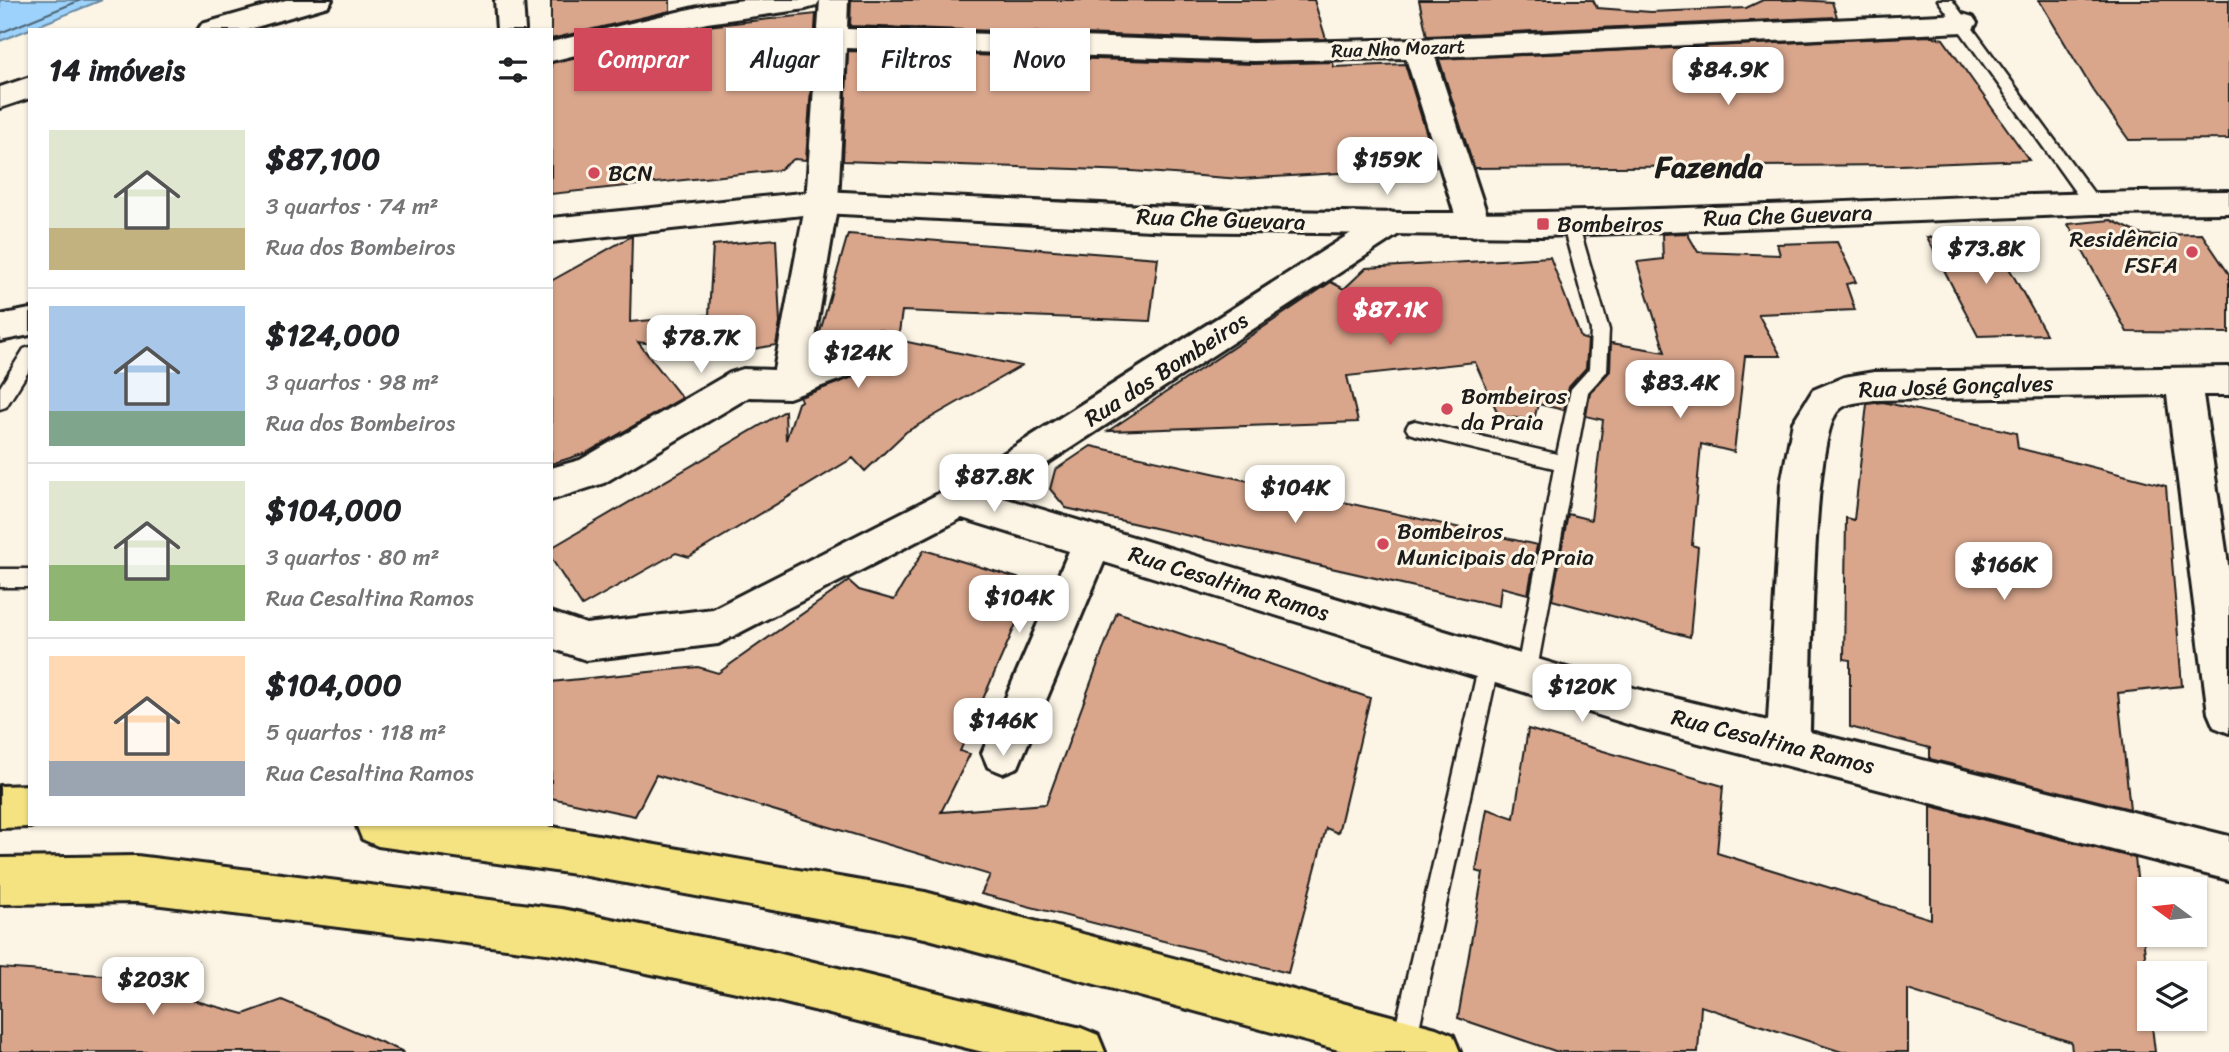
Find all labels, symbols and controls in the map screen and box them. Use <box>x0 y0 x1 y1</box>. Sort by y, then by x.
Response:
chip: Comprar <box>574 28 712 91</box>
chip: Alugar <box>726 28 843 91</box>
chip: Filtros <box>857 28 976 91</box>
chip: Novo <box>990 28 1090 91</box>
street label: Rua Nho Mozart <box>1331 30 1465 67</box>
text: 14 imóveis <box>49 43 185 97</box>
pin: $84.9K <box>1671 48 1785 107</box>
text: $84.9K <box>1689 49 1767 90</box>
icon: filters <box>494 51 532 89</box>
text: $87,100 <box>266 132 380 186</box>
pin: $159K <box>1338 138 1436 197</box>
text: $159K <box>1353 139 1421 180</box>
district label: Fazenda <box>1654 140 1764 194</box>
place label: BCN <box>608 153 653 194</box>
icon: home <box>105 158 189 242</box>
marker: BCN <box>586 165 602 181</box>
text: 3 quartos · 74 m² <box>266 186 439 227</box>
street label: Rua Che Guevara <box>1703 192 1873 239</box>
street label: Rua Che Guevara <box>1136 196 1306 243</box>
place label: Bombeiros <box>1557 204 1663 245</box>
marker: Bombeiros <box>1535 216 1551 232</box>
place label: Residência FSFA <box>2069 219 2178 286</box>
pin: $73.8K <box>1929 226 2043 286</box>
text: Rua dos Bombeiros <box>266 227 455 268</box>
text: $73.8K <box>1948 228 2024 269</box>
marker: Residência FSFA <box>2184 244 2200 260</box>
pin: $87.1K <box>1333 288 1447 347</box>
text: $87.1K <box>1353 289 1427 330</box>
street label: Rua dos Bombeiros <box>1076 300 1257 438</box>
text: $124,000 <box>266 308 400 362</box>
pin: $78.7K <box>644 316 758 375</box>
text: $78.7K <box>663 317 739 358</box>
pin: $124K <box>809 330 907 390</box>
text: $124K <box>825 332 891 373</box>
icon: home <box>105 334 189 418</box>
pin: $83.4K <box>1623 360 1737 420</box>
text: 3 quartos · 98 m² <box>266 362 439 403</box>
text: $83.4K <box>1641 362 1719 403</box>
street label: Rua José Gonçalves <box>1858 363 2054 410</box>
place label: Bombeiros da Praia <box>1461 376 1567 443</box>
marker: Bombeiros da Praia <box>1439 401 1455 417</box>
text: Rua dos Bombeiros <box>266 403 455 444</box>
pin: $87.8K <box>937 454 1051 514</box>
text: $87.8K <box>955 456 1033 497</box>
pin: $104K <box>1246 466 1344 525</box>
text: $104K <box>1261 467 1329 508</box>
text: $104,000 <box>266 483 402 537</box>
icon: home <box>105 509 189 593</box>
place label: Bombeiros Municipais da Praia <box>1397 511 1594 578</box>
street label: Rua Cesaltina Ramos <box>1124 534 1335 634</box>
marker: Bombeiros Municipais da Praia <box>1375 536 1391 552</box>
text: 3 quartos · 80 m² <box>266 537 440 578</box>
pin: $166K <box>1955 542 2053 602</box>
text: $166K <box>1971 544 2037 585</box>
pin: $104K <box>970 576 1068 635</box>
text: $104K <box>985 577 1053 618</box>
text: Rua Cesaltina Ramos <box>266 578 474 619</box>
text: $104,000 <box>266 658 402 712</box>
pin: $120K <box>1533 664 1631 724</box>
text: $120K <box>1548 666 1616 707</box>
icon: home <box>105 684 189 768</box>
street label: Rua Cesaltina Ramos <box>1667 696 1879 787</box>
pin: $146K <box>954 698 1052 758</box>
text: $146K <box>970 700 1036 741</box>
text: 5 quartos · 118 m² <box>266 712 446 753</box>
text: Rua Cesaltina Ramos <box>266 753 474 794</box>
north arrow <box>2137 877 2207 947</box>
map controls <box>2137 877 2207 1031</box>
pin: $203K <box>104 958 202 1017</box>
text: $203K <box>118 959 188 1000</box>
button: layers <box>2137 961 2207 1031</box>

